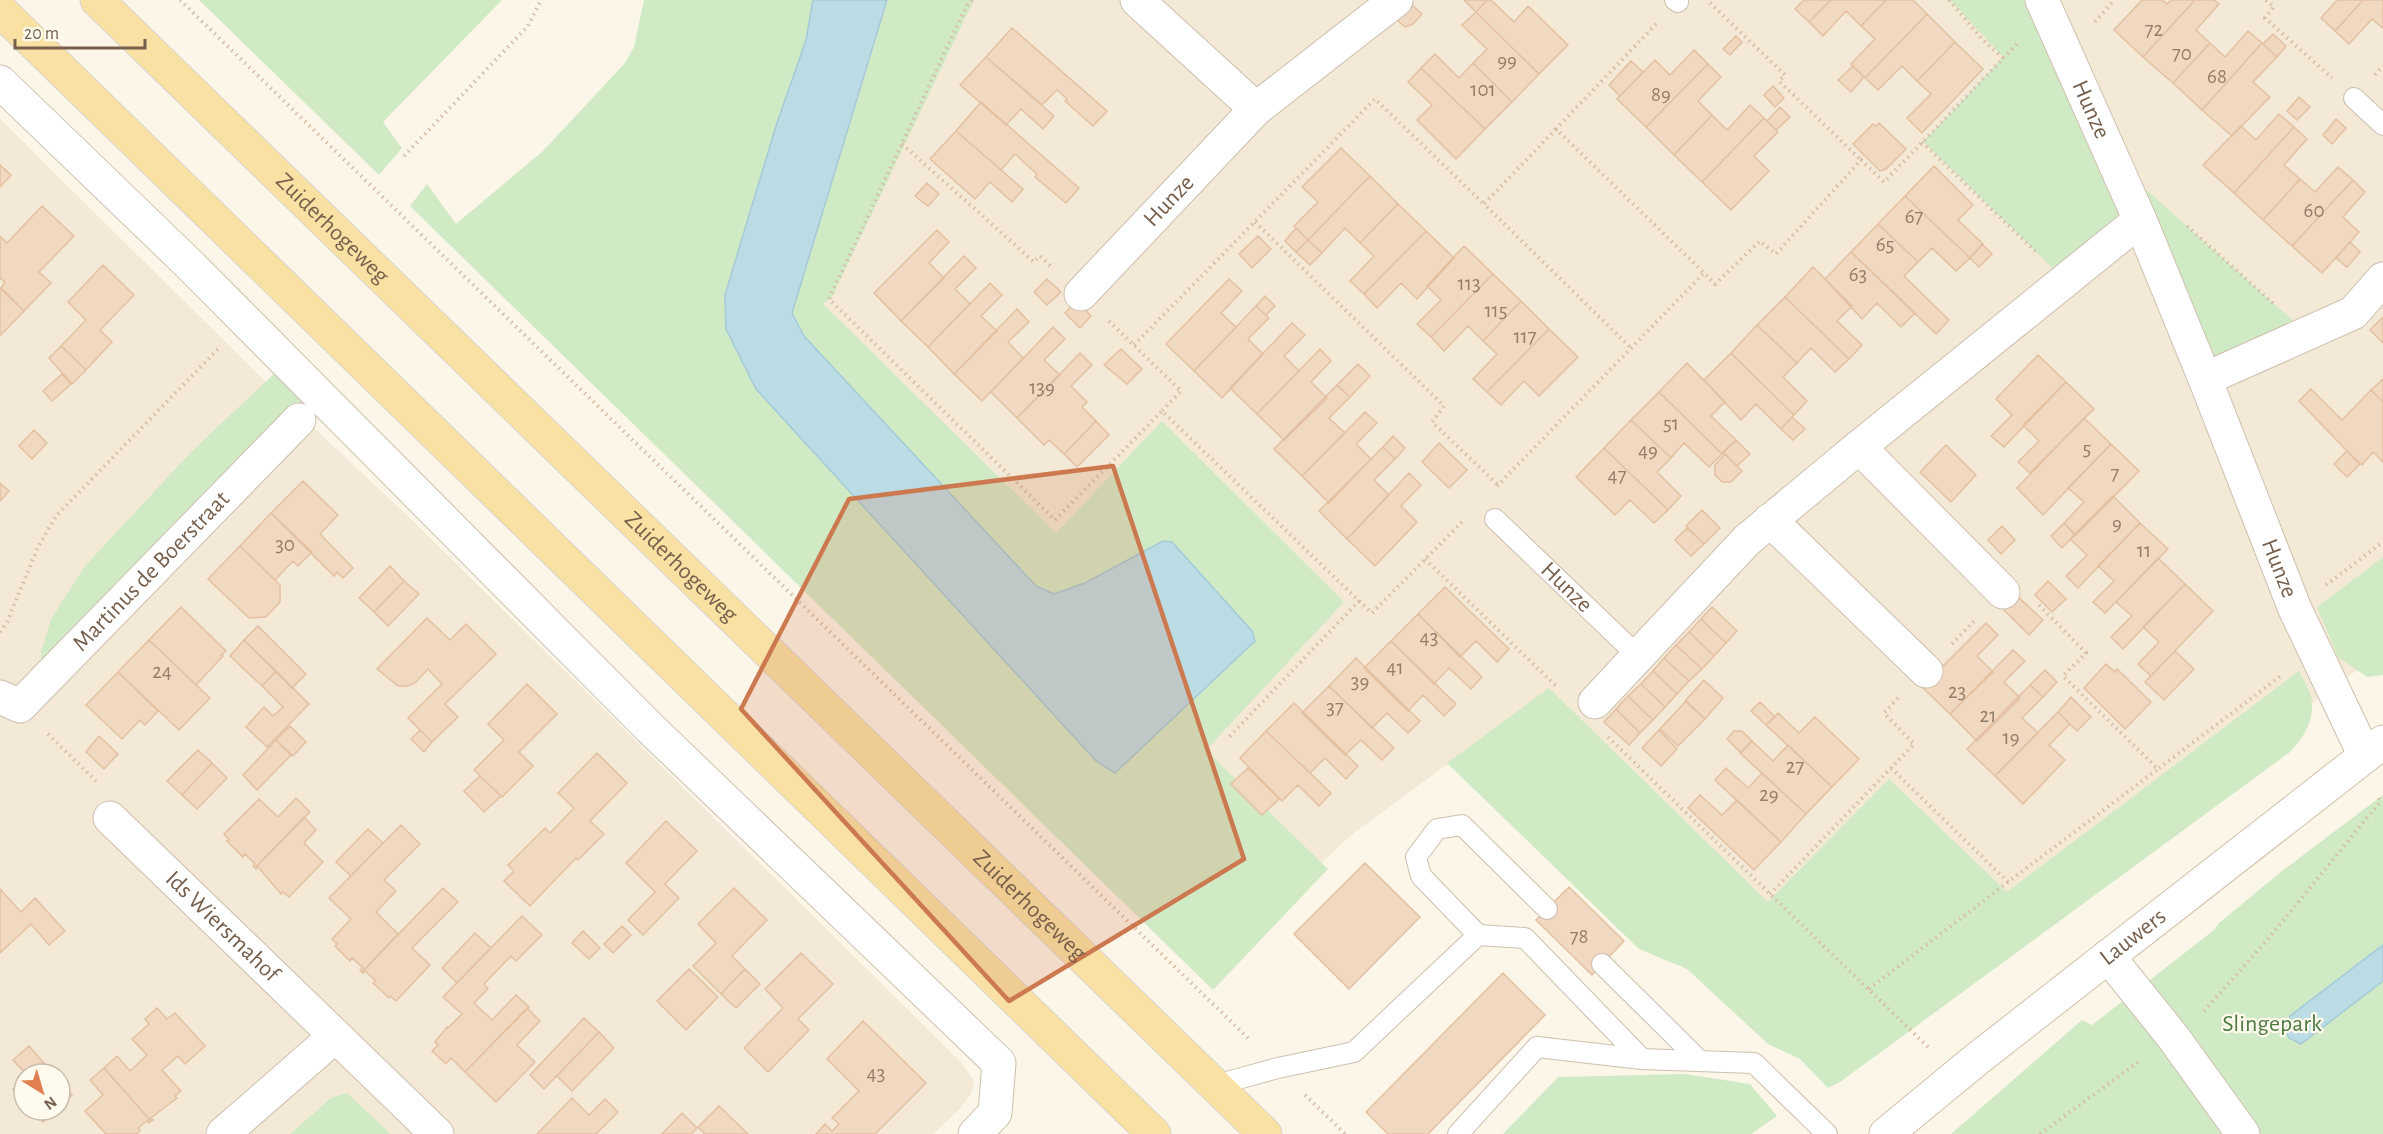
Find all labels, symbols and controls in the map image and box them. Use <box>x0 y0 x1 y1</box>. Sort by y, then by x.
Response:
scale bar <box>15 12 146 50</box>
house number: 72 <box>2145 19 2163 40</box>
text: 20 m <box>24 25 59 43</box>
house number: 70 <box>2172 43 2192 64</box>
house number: 99 <box>1497 50 1517 71</box>
house number: 68 <box>2207 66 2227 87</box>
street label: Hunze <box>2067 77 2114 142</box>
house number: 101 <box>1470 79 1496 100</box>
house number: 89 <box>1651 84 1671 105</box>
street label: Zuiderhogeweg <box>271 169 394 289</box>
street label: Hunze <box>1139 171 1199 231</box>
house number: 60 <box>2304 200 2324 221</box>
house number: 67 <box>1905 206 1924 227</box>
house number: 65 <box>1876 234 1894 255</box>
house number: 63 <box>1849 264 1867 285</box>
house number: 113 <box>1457 273 1481 294</box>
house number: 115 <box>1484 300 1508 321</box>
house number: 117 <box>1513 326 1537 347</box>
house number: 139 <box>1029 377 1055 398</box>
house number: 51 <box>1663 413 1679 434</box>
house number: 5 <box>2083 438 2091 459</box>
house number: 49 <box>1638 440 1658 461</box>
house number: 7 <box>2111 463 2120 484</box>
house number: 47 <box>1608 465 1627 486</box>
street label: Martinus de Boerstraat <box>68 487 235 656</box>
street label: Zuiderhogeweg <box>620 507 742 627</box>
house number: 9 <box>2112 513 2122 534</box>
house number: 30 <box>275 534 295 555</box>
street label: Hunze <box>2257 536 2301 601</box>
house number: 11 <box>2137 540 2151 561</box>
street label: Hunze <box>1536 558 1597 617</box>
house number: 43 <box>1420 627 1438 648</box>
house number: 41 <box>1386 657 1404 678</box>
house number: 24 <box>152 661 172 682</box>
house number: 39 <box>1351 671 1369 692</box>
house number: 23 <box>1948 681 1966 702</box>
house number: 37 <box>1326 697 1344 718</box>
house number: 21 <box>1980 705 1996 726</box>
house number: 19 <box>2002 727 2020 748</box>
house number: 27 <box>1786 756 1804 777</box>
house number: 29 <box>1759 784 1779 805</box>
street label: Zuiderhogeweg <box>969 846 1091 966</box>
street label: Ids Wiersmahof <box>161 866 285 988</box>
street label: Lauwers <box>2096 904 2171 970</box>
house number: 78 <box>1570 926 1588 947</box>
park label: Slingepark <box>2222 1012 2322 1036</box>
north arrow <box>12 1062 72 1122</box>
house number: 43 <box>867 1063 885 1084</box>
text: N <box>41 1093 60 1113</box>

